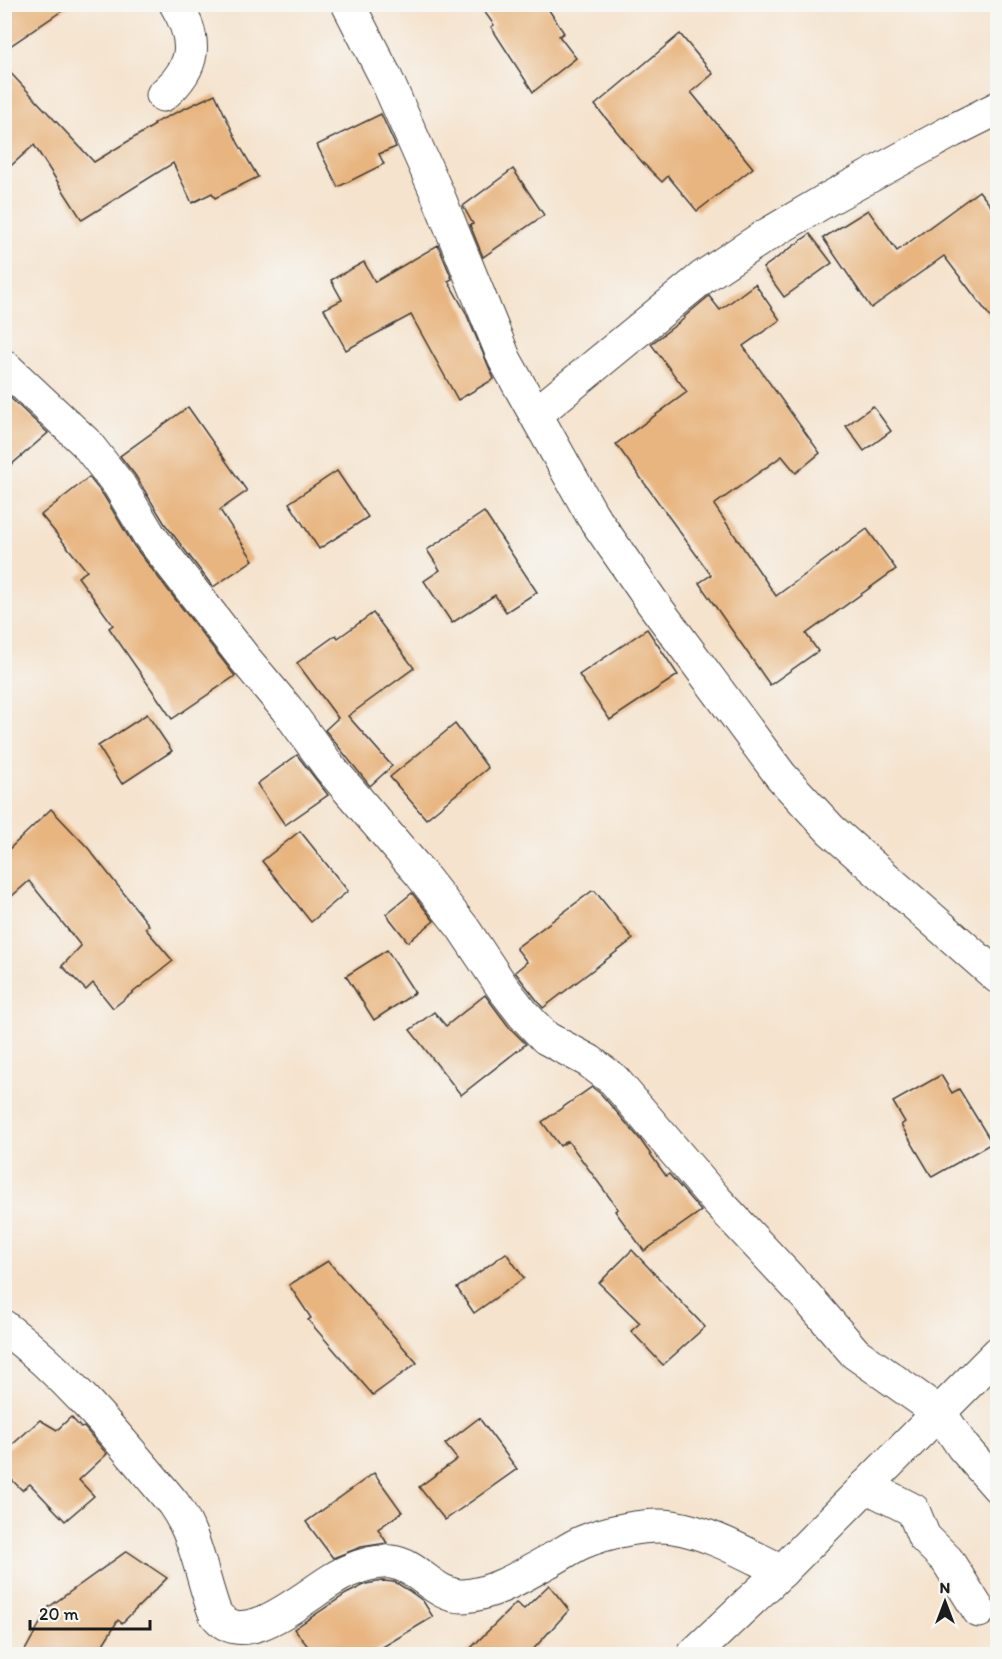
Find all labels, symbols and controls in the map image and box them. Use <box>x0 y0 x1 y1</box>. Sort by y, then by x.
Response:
north arrow <box>915 1572 975 1632</box>
text: N <box>940 1578 950 1597</box>
scale bar <box>30 1593 150 1631</box>
text: 20 m <box>39 1603 79 1625</box>

